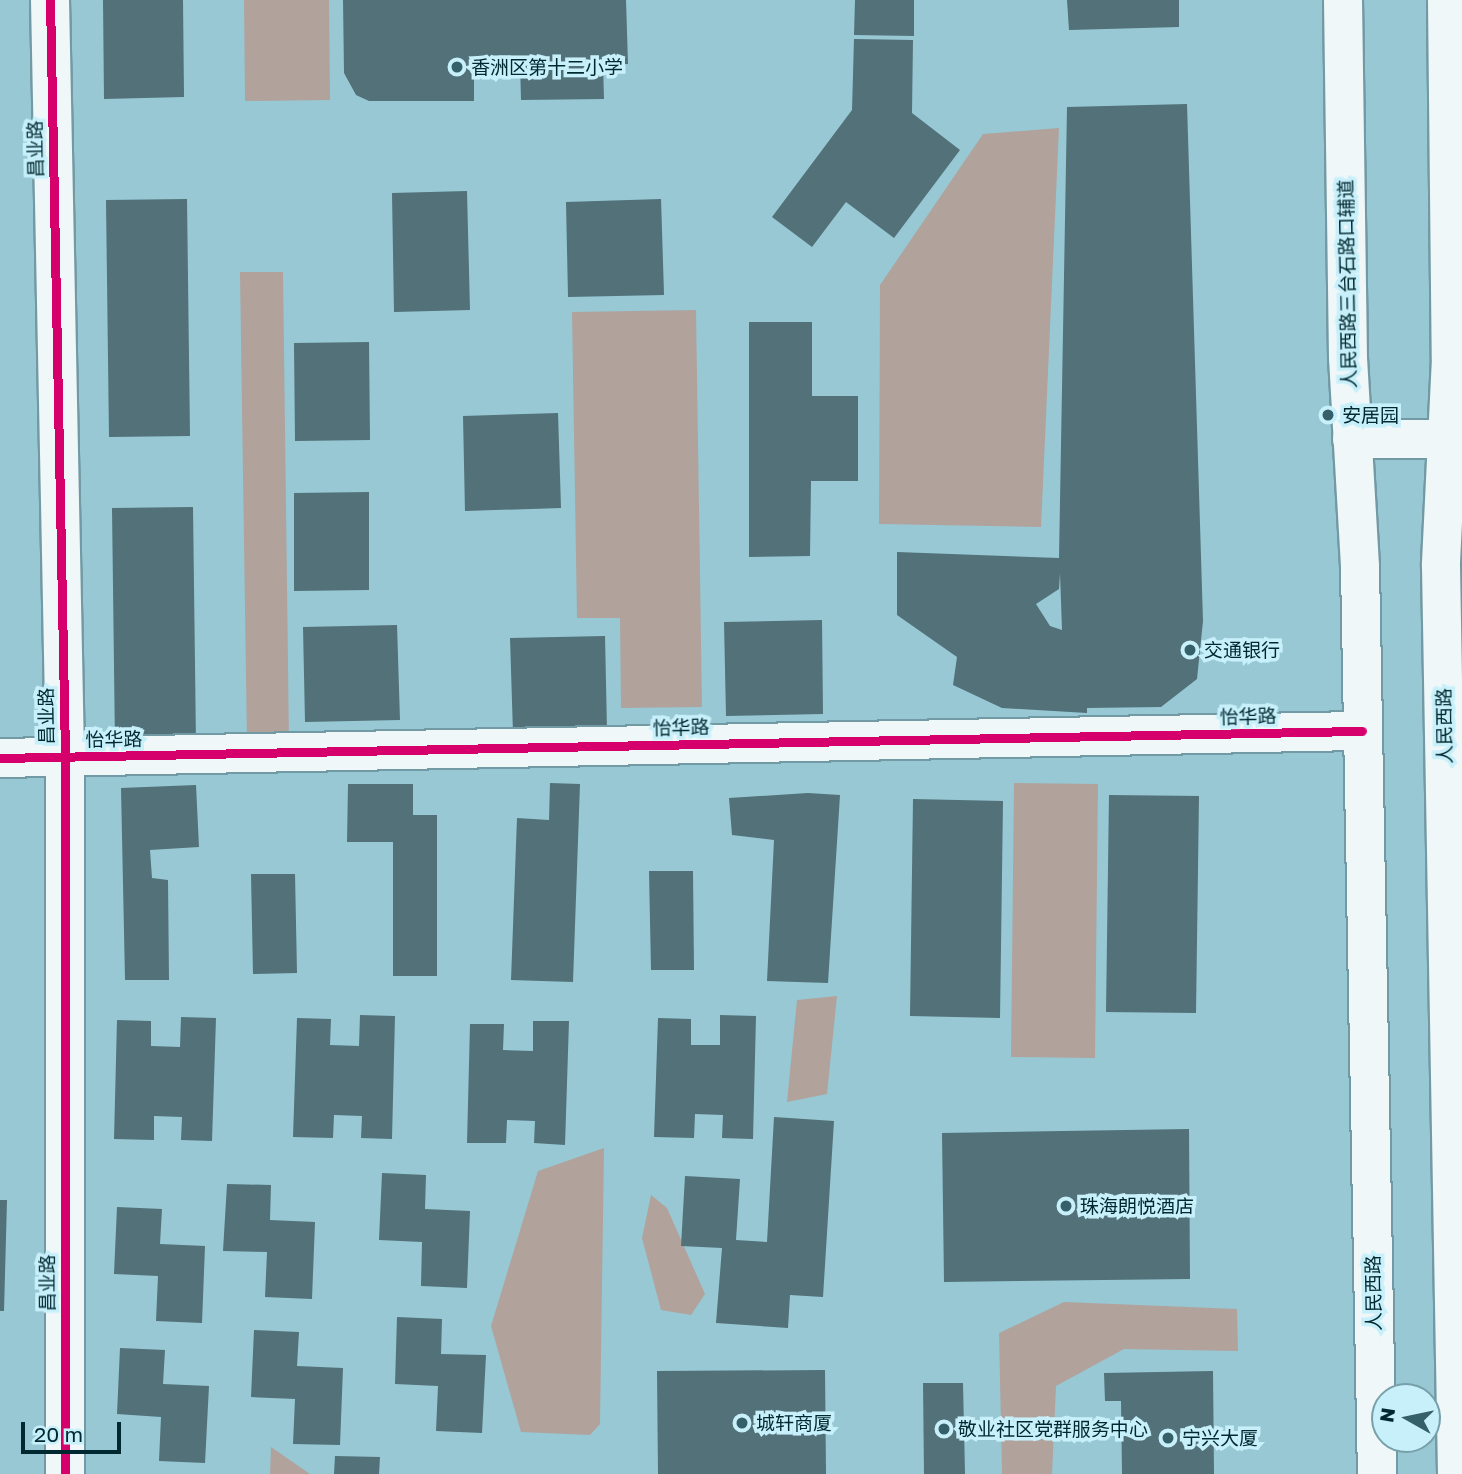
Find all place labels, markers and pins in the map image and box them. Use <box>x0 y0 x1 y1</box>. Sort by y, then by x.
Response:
place label: 香洲区第十二小学 <box>471 56 623 78</box>
marker: 香洲区第十二小学 <box>449 59 465 75</box>
place label: 安居园 <box>1342 404 1399 426</box>
marker: 安居园 <box>1320 407 1336 423</box>
place label: 交通银行 <box>1204 639 1280 661</box>
marker: 交通银行 <box>1182 642 1198 658</box>
place label: 珠海朗悦酒店 <box>1080 1195 1194 1217</box>
marker: 珠海朗悦酒店 <box>1058 1198 1074 1214</box>
place label: 城轩商厦 <box>756 1412 832 1434</box>
marker: 城轩商厦 <box>734 1415 750 1431</box>
place label: 敬业社区党群服务中心 <box>958 1418 1148 1440</box>
marker: 敬业社区党群服务中心 <box>936 1421 952 1437</box>
place label: 宁兴大厦 <box>1182 1427 1258 1449</box>
marker: 宁兴大厦 <box>1160 1430 1176 1446</box>

